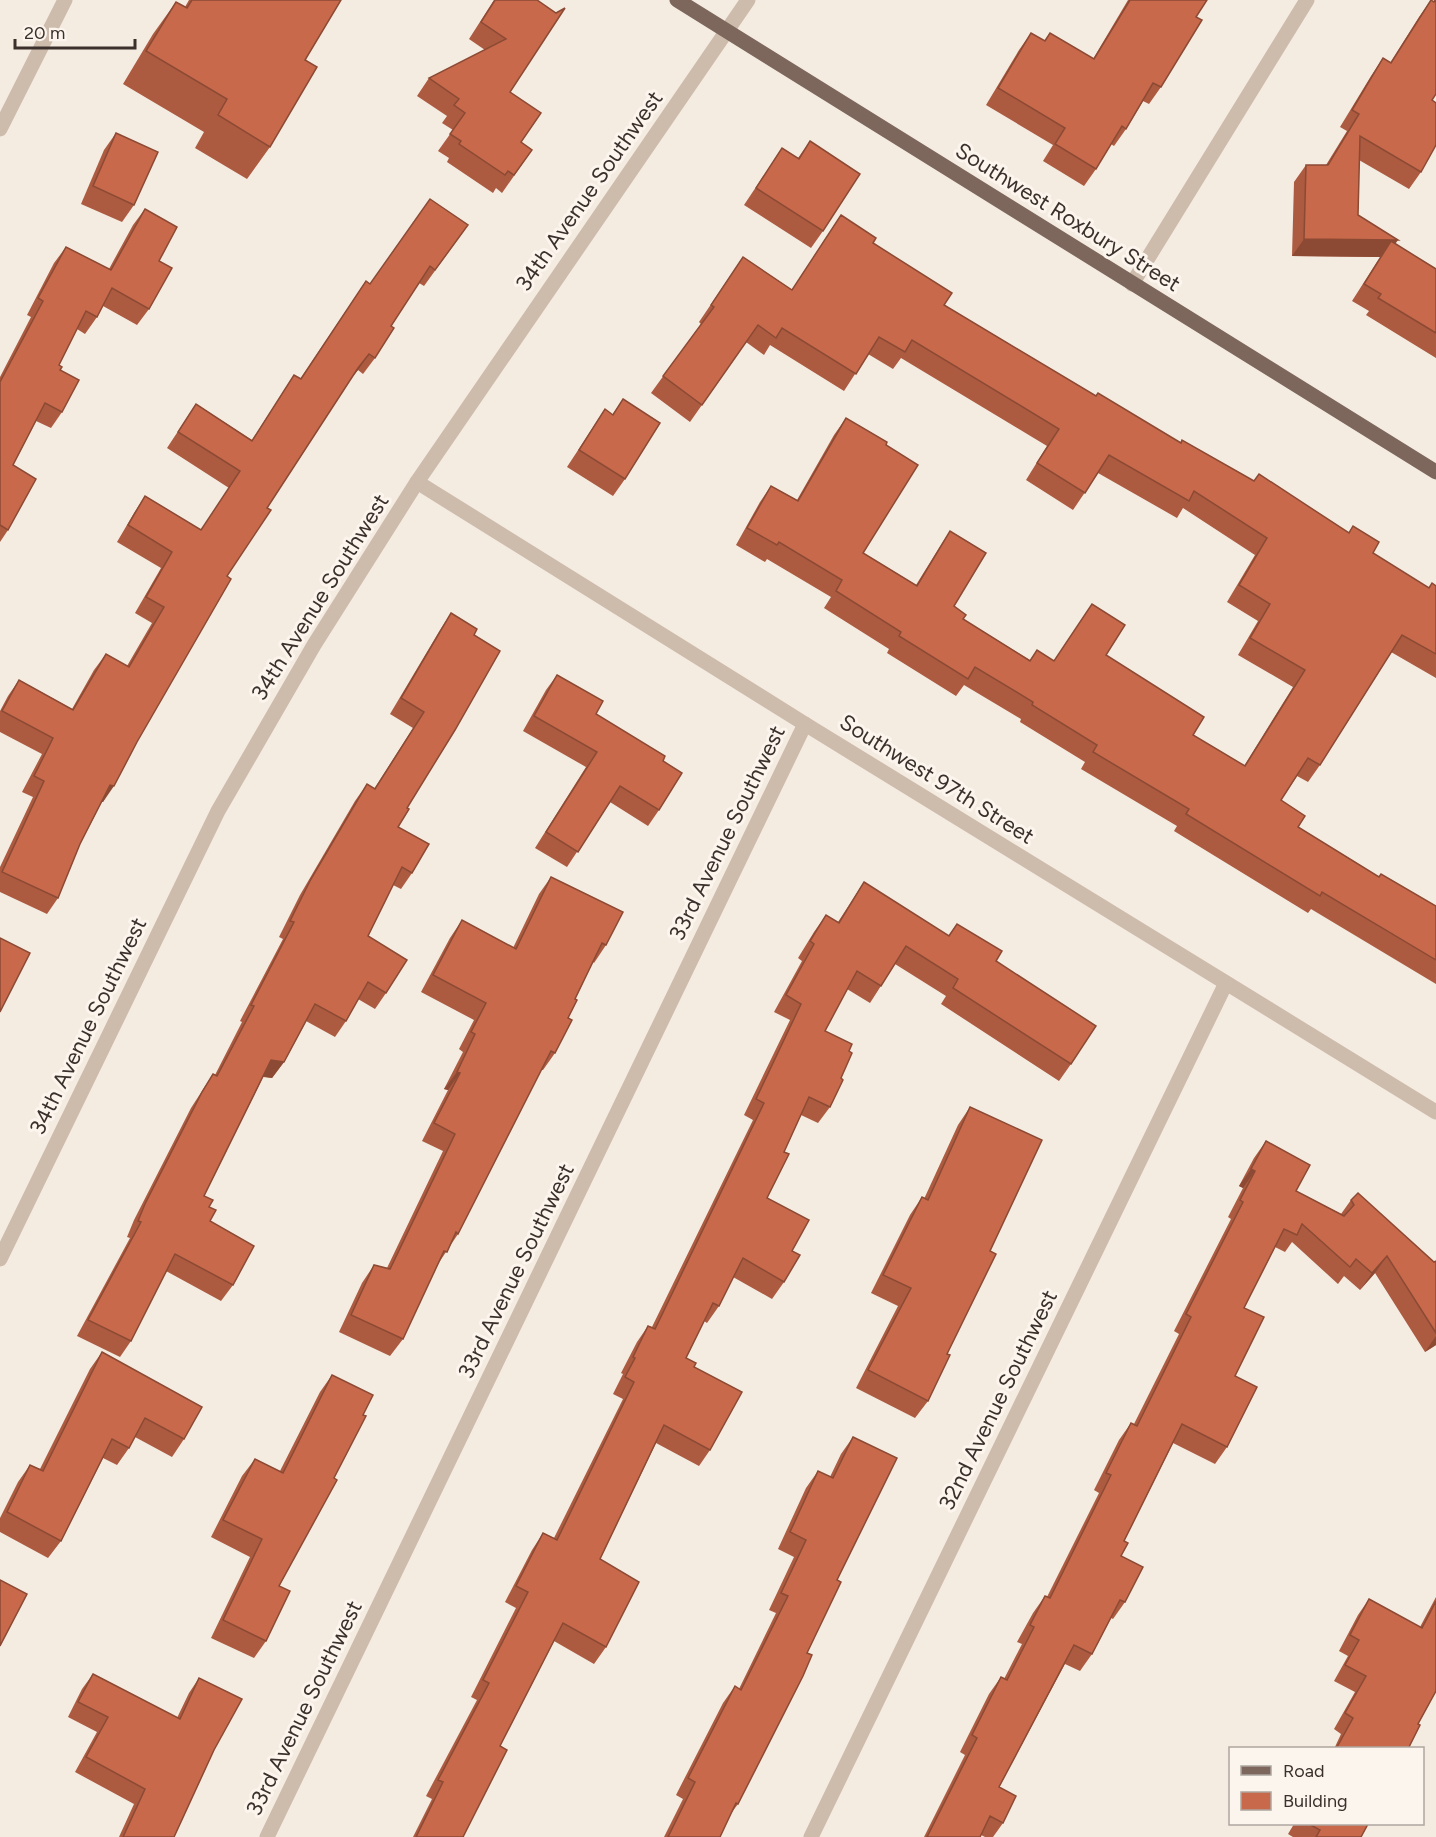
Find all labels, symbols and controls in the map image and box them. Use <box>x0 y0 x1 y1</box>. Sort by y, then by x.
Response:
scale bar <box>15 12 135 50</box>
text: 20 m <box>24 22 65 44</box>
street label: 34th Avenue Southwest <box>510 86 668 296</box>
street label: Southwest Roxbury Street <box>951 137 1185 297</box>
street label: 34th Avenue Southwest <box>245 489 395 705</box>
street label: Southwest 97th Street <box>835 708 1039 850</box>
street label: 33rd Avenue Southwest <box>663 721 791 945</box>
street label: 34th Avenue Southwest <box>24 913 152 1139</box>
street label: 33rd Avenue Southwest <box>452 1159 580 1383</box>
street label: 32nd Avenue Southwest <box>933 1286 1063 1514</box>
street label: 33rd Avenue Southwest <box>240 1596 368 1820</box>
legend <box>1229 1747 1424 1825</box>
text: Road <box>1283 1760 1324 1782</box>
text: Building <box>1283 1790 1348 1812</box>

